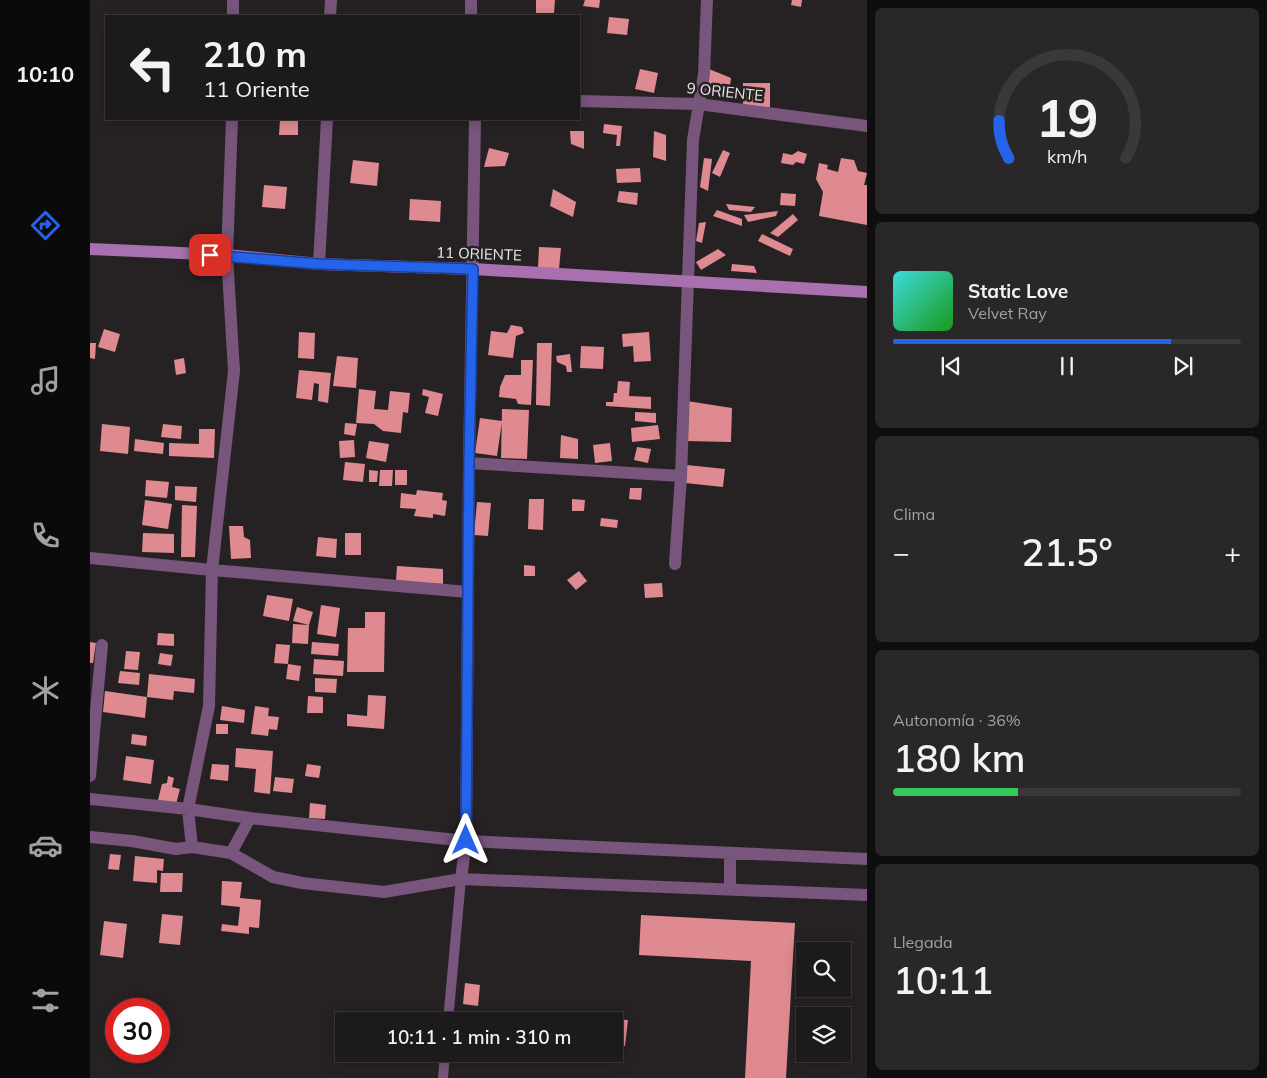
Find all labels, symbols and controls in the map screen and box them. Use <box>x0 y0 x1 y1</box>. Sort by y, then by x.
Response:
text: 210 m <box>203 32 307 76</box>
icon: left <box>120 35 185 100</box>
text: 10:10 <box>16 60 74 88</box>
text: 11 Oriente <box>203 75 310 103</box>
street label: 9 ORIENTE <box>686 78 764 105</box>
text: 19 <box>1036 85 1098 150</box>
text: km/h <box>1047 145 1087 167</box>
icon: directions <box>28 208 63 243</box>
pin <box>189 234 231 276</box>
icon: arrive <box>196 241 224 269</box>
street label: 11 ORIENTE <box>436 243 522 264</box>
text: Static Love <box>968 279 1068 303</box>
text: Velvet Ray <box>968 303 1047 323</box>
icon: previous <box>937 352 965 380</box>
icon: pause <box>1053 352 1081 380</box>
icon: next <box>1169 352 1197 380</box>
icon: music <box>28 363 63 398</box>
text: Clima <box>893 504 935 524</box>
icon: phone <box>28 518 63 553</box>
text: 21.5° <box>1021 528 1113 576</box>
text: − <box>893 535 910 570</box>
text: + <box>1224 535 1241 570</box>
icon: climate <box>28 673 63 708</box>
text: Autonomía · 36% <box>893 710 1021 730</box>
text: 180 km <box>893 734 1026 782</box>
position arrow <box>439 813 491 865</box>
icon: car <box>28 828 63 863</box>
text: Llegada <box>893 932 953 952</box>
map controls <box>796 942 851 1062</box>
button: search <box>796 942 851 997</box>
text: 10:11 <box>893 956 993 1004</box>
icon: filters <box>28 983 63 1018</box>
speed limit sign: 30 <box>105 998 170 1063</box>
button: layers <box>796 1007 851 1062</box>
text: 10:11 · 1 min · 310 m <box>386 1025 572 1049</box>

